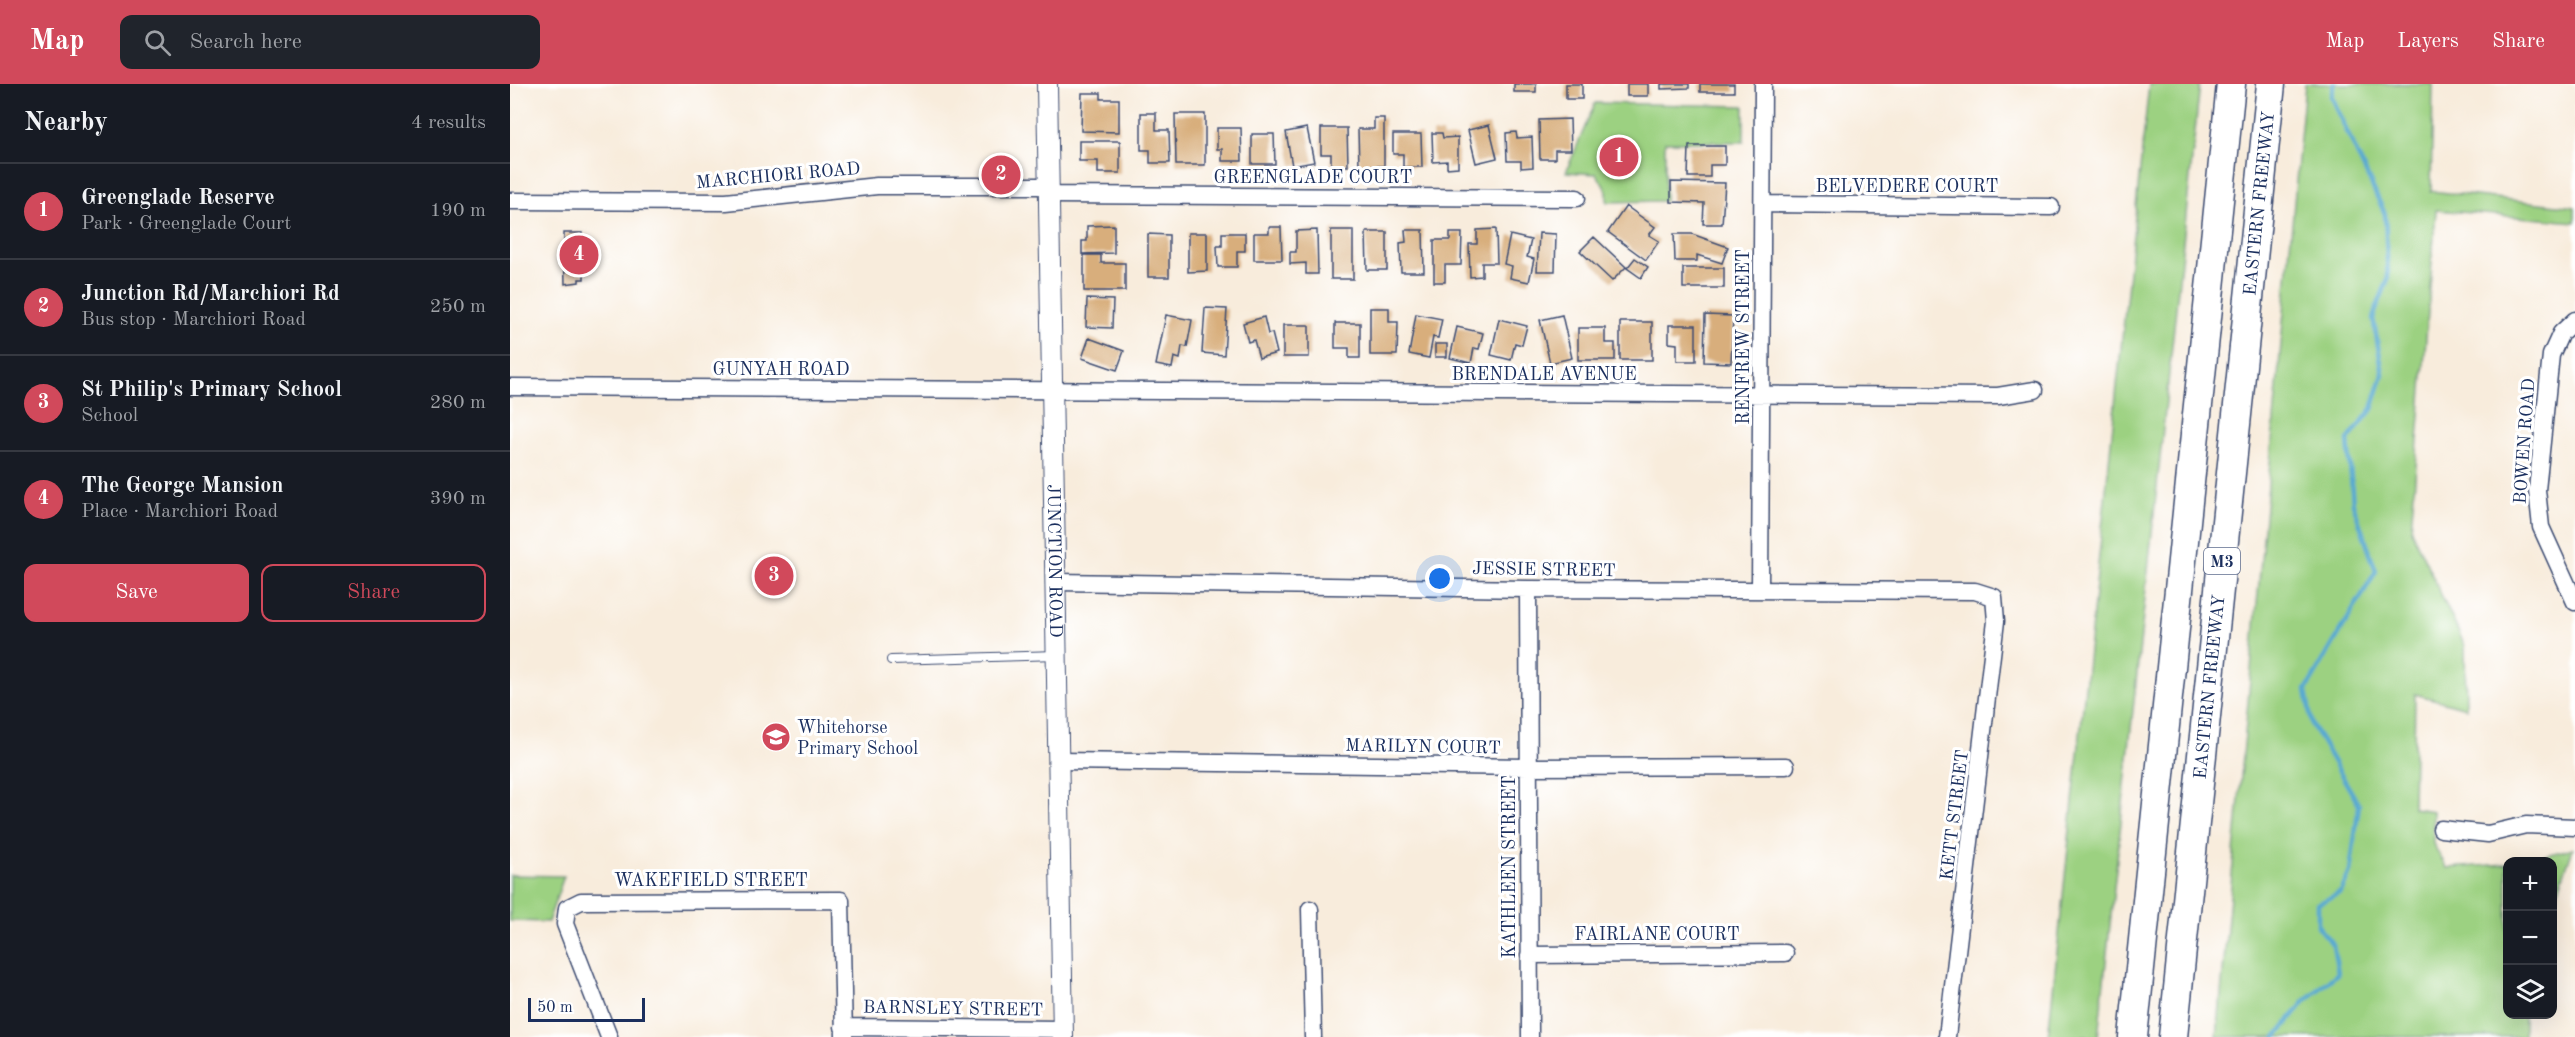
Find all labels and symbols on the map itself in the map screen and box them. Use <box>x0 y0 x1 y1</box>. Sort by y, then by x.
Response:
street label: EASTERN FREEWAY <box>2241 110 2278 297</box>
pin: 1 <box>1600 134 1638 180</box>
pin: 2 <box>982 152 1020 197</box>
street label: MARCHIORI ROAD <box>695 160 861 192</box>
street label: GREENGLADE COURT <box>1214 169 1412 187</box>
street label: BELVEDERE COURT <box>1816 178 1998 196</box>
pin: 4 <box>560 232 598 278</box>
street label: RENFREW STREET <box>1735 249 1753 425</box>
street label: GUNYAH ROAD <box>712 361 850 379</box>
street label: BRENDALE AVENUE <box>1451 366 1637 384</box>
street label: BOWEN ROAD <box>2512 377 2538 505</box>
street label: JUNCTION ROAD <box>1044 484 1064 638</box>
road number: M3 <box>2204 548 2240 574</box>
pin: 3 <box>754 554 794 598</box>
street label: JESSIE STREET <box>1472 560 1616 580</box>
your location <box>1425 564 1454 593</box>
street label: EASTERN FREEWAY <box>2192 594 2228 780</box>
place label: Whitehorse Primary School <box>797 719 918 758</box>
school or university icon: Whitehorse Primary School <box>760 721 792 753</box>
street label: MARILYN COURT <box>1345 737 1501 757</box>
street label: KETT STREET <box>1938 749 1972 881</box>
street label: KATHLEEN STREET <box>1501 775 1519 959</box>
street label: WAKEFIELD STREET <box>614 872 808 890</box>
street label: FAIRLANE COURT <box>1574 926 1740 944</box>
scale bar <box>528 995 645 1022</box>
street label: BARNSLEY STREET <box>863 998 1043 1020</box>

